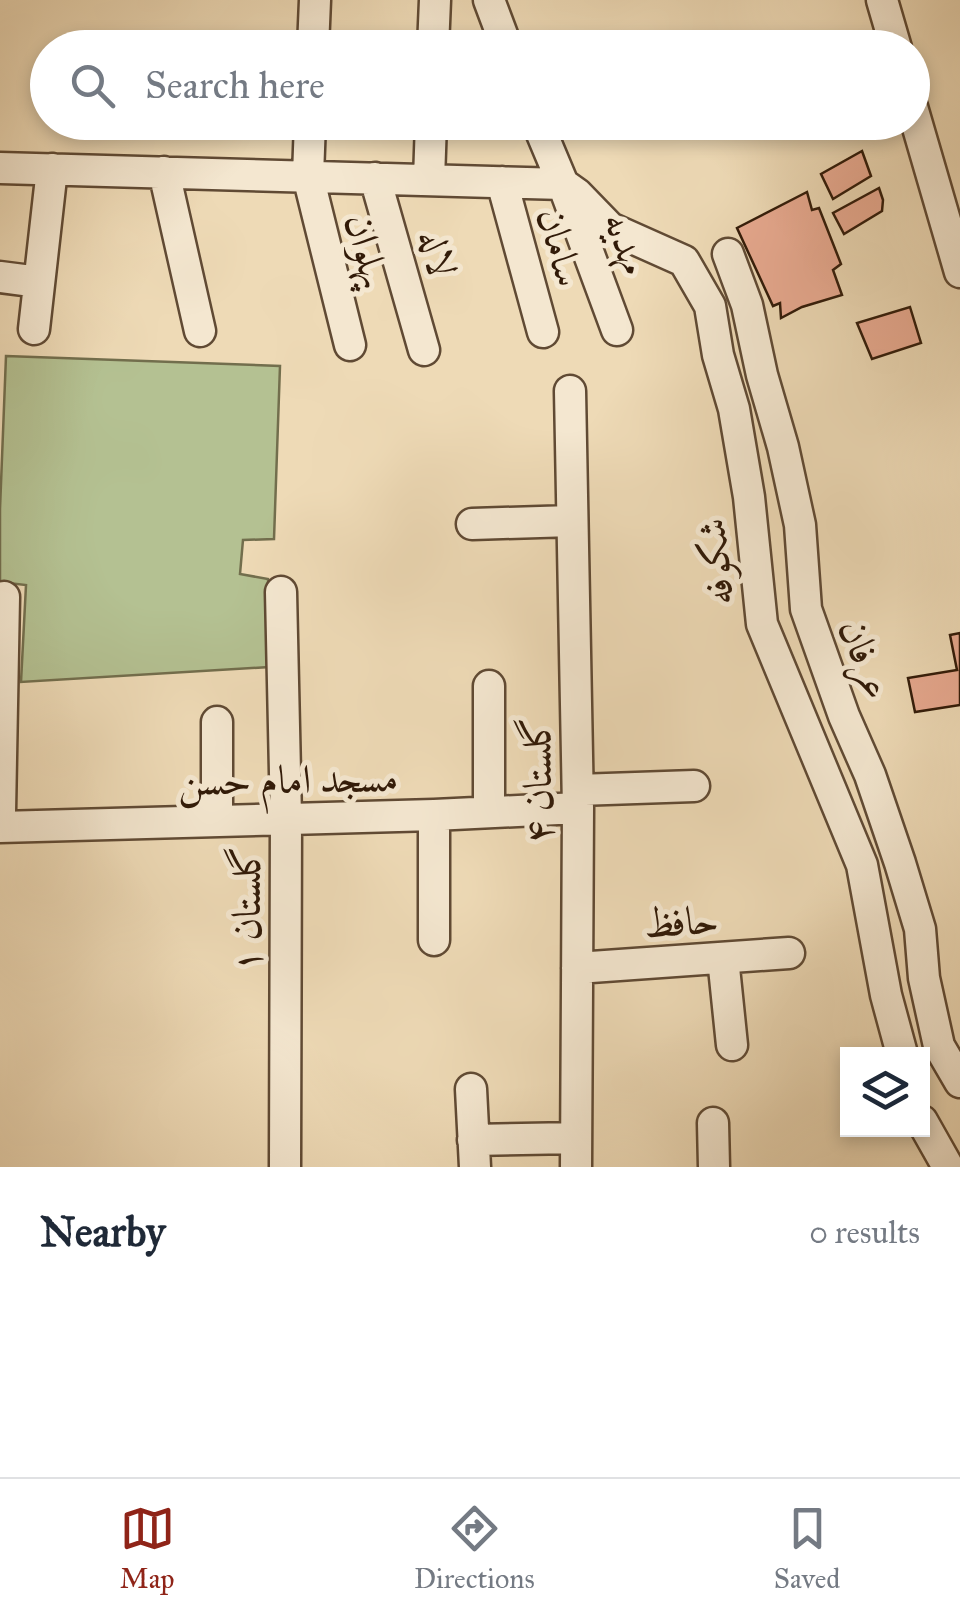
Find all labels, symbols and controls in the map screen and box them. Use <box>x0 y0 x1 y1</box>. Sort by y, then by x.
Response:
search box <box>30 30 930 140</box>
icon: search <box>65 58 120 113</box>
text: Search here <box>145 62 325 108</box>
street label: سامان <box>527 202 594 292</box>
street label: مهدیه <box>592 205 660 281</box>
street label: پهلوان <box>333 208 400 294</box>
street label: لاله <box>407 224 468 283</box>
street label: شکوفه <box>687 516 745 608</box>
street label: عرفان <box>826 612 903 707</box>
street label: گلستان ۴ <box>512 716 563 844</box>
street label: مسجد امام حسن <box>177 753 399 816</box>
street label: گلستان ۱ <box>222 845 271 973</box>
street label: حافظ <box>642 894 720 949</box>
map controls <box>840 1047 930 1137</box>
button: layers <box>840 1047 930 1137</box>
text: Nearby <box>40 1206 165 1258</box>
text: 0 results <box>809 1213 920 1252</box>
tab: Map <box>120 1501 175 1596</box>
tab: Directions <box>414 1501 535 1596</box>
tab: Saved <box>774 1501 840 1596</box>

